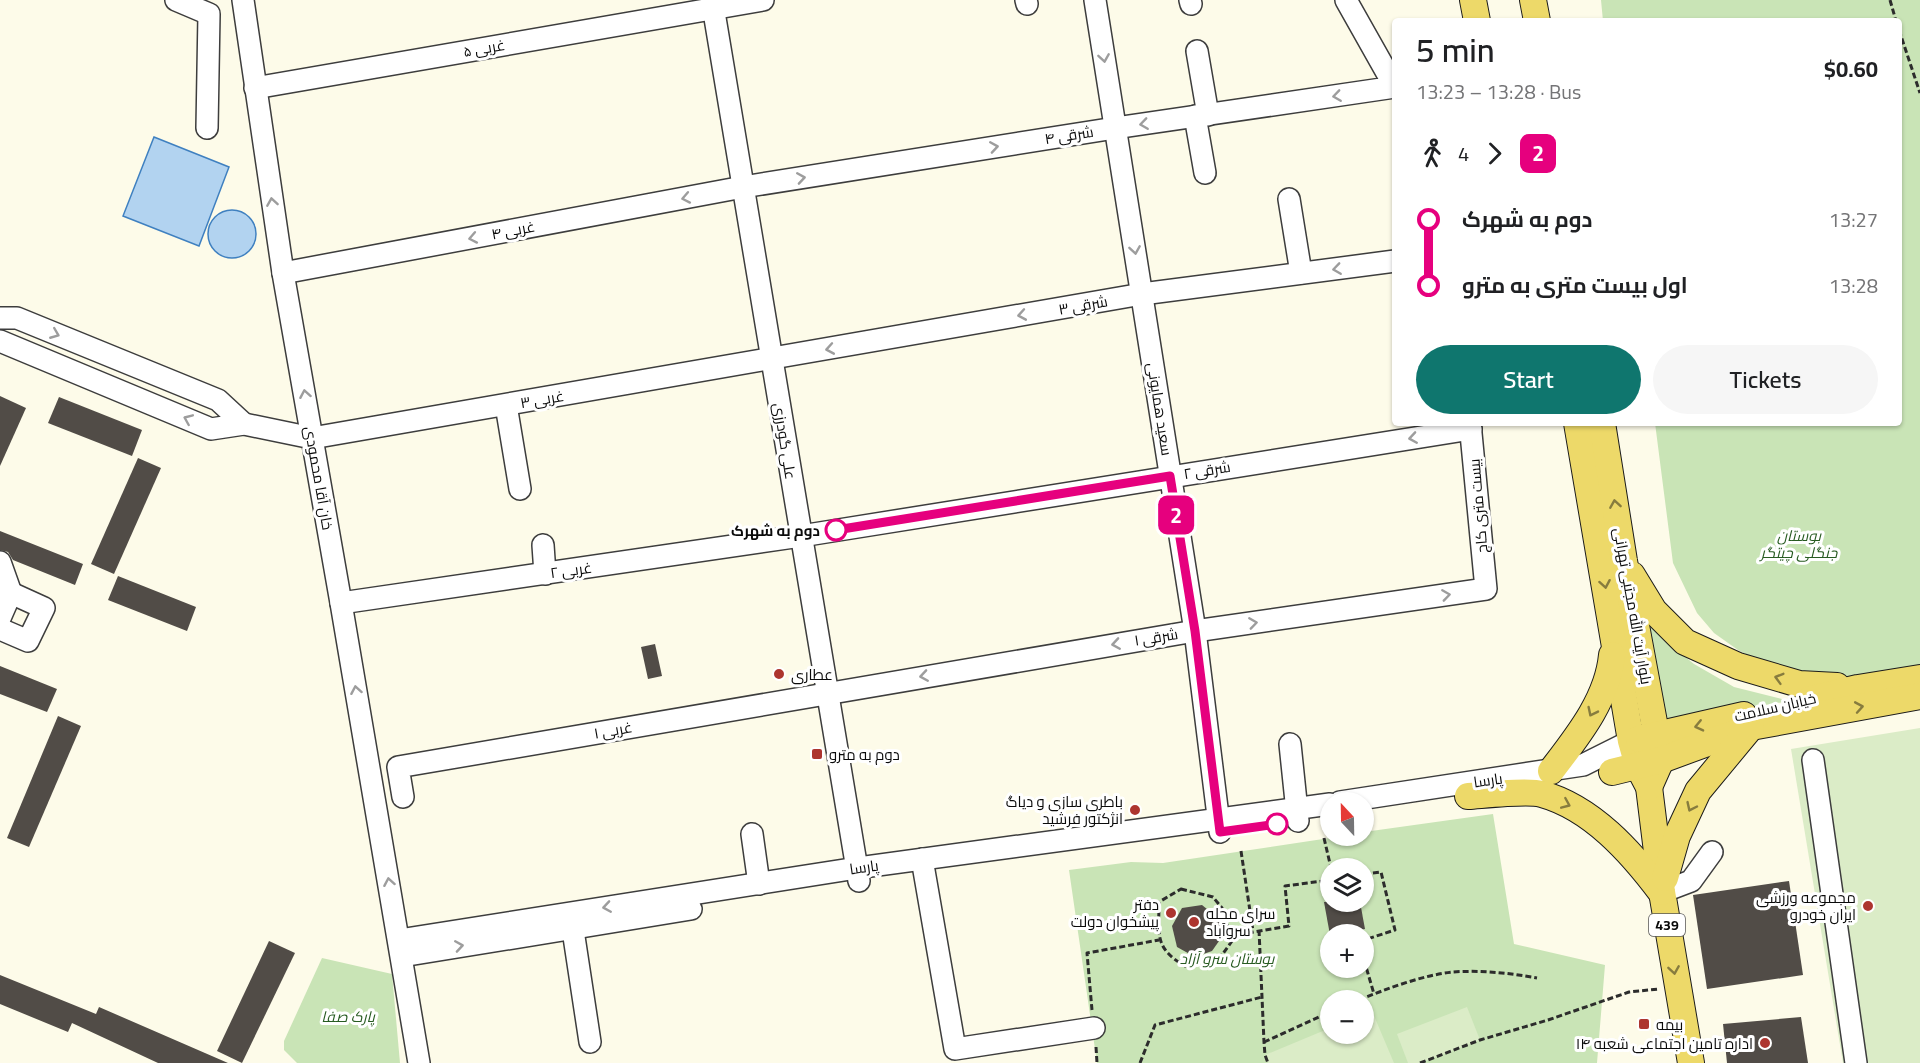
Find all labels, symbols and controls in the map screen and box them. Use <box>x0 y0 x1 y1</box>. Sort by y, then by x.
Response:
text: 5 min <box>1416 19 1495 81</box>
street label: ۵ غربی <box>461 30 507 66</box>
text: $0.60 <box>1824 48 1878 90</box>
one-way arrow <box>1098 53 1110 62</box>
text: 13:23 – 13:28 · Bus <box>1416 73 1581 110</box>
one-way arrow <box>1333 89 1342 101</box>
street label: ۴ شرقی <box>1042 117 1096 153</box>
one-way arrow <box>1140 117 1149 129</box>
text: 2 <box>1532 134 1544 173</box>
text: 4 <box>1458 135 1469 172</box>
icon: walk <box>1416 137 1449 170</box>
icon: forward <box>1478 137 1511 170</box>
one-way arrow <box>989 142 998 154</box>
one-way arrow <box>796 172 806 185</box>
one-way arrow <box>681 191 691 204</box>
one-way arrow <box>267 197 279 207</box>
text: دوم به شهرک <box>1462 198 1593 240</box>
text: 13:27 <box>1829 201 1878 238</box>
street label: ۴ غربی <box>489 212 537 248</box>
one-way arrow <box>469 231 479 244</box>
one-way arrow <box>1128 246 1140 255</box>
one-way arrow <box>1332 262 1342 274</box>
text: اول بیست متری به مترو <box>1462 264 1688 306</box>
text: 13:28 <box>1829 267 1878 304</box>
street label: ۳ شرقی <box>1056 286 1110 324</box>
one-way arrow <box>1017 308 1027 321</box>
one-way arrow <box>49 327 60 339</box>
one-way arrow <box>825 342 835 354</box>
button: Start <box>1416 345 1641 414</box>
button: Tickets <box>1653 345 1878 414</box>
street label: سعید همایونی <box>1138 360 1182 458</box>
street label: ۳ غربی <box>518 381 566 417</box>
one-way arrow <box>299 390 311 399</box>
street label: علی گودرزی <box>765 400 805 482</box>
one-way arrow <box>183 414 194 426</box>
street label: خان آقا محمودی <box>296 424 342 532</box>
one-way arrow <box>1408 431 1418 443</box>
street label: ۲ شرقی <box>1181 452 1233 488</box>
street label: بیست متری کاج <box>1459 458 1497 554</box>
line badge: 2 <box>1156 496 1196 534</box>
text: 2 <box>1170 496 1182 535</box>
one-way arrow <box>1609 499 1622 509</box>
place label: دوم به شهرک <box>731 516 820 545</box>
marker: دوم به شهرک <box>825 519 847 541</box>
park label: بوستان جنگلی چیتگر <box>1759 521 1838 567</box>
street label: بلوار آیت الله مجتبی تهرانی <box>1605 525 1661 687</box>
street label: ۲ غربی <box>548 553 594 587</box>
one-way arrow <box>1598 579 1611 589</box>
one-way arrow <box>1441 590 1450 602</box>
one-way arrow <box>1248 617 1257 629</box>
street label: ۱ شرقی <box>1132 619 1180 655</box>
one-way arrow <box>1112 637 1122 650</box>
place label: عطاری <box>791 660 833 689</box>
marker: عطاری <box>772 667 786 681</box>
one-way arrow <box>919 669 929 682</box>
one-way arrow <box>1774 673 1785 685</box>
street label: خیابان سلامت <box>1731 684 1819 730</box>
one-way arrow <box>350 685 363 695</box>
one-way arrow <box>1854 701 1863 713</box>
one-way arrow <box>1588 706 1600 717</box>
street label: ۱ غربی <box>591 712 635 748</box>
one-way arrow <box>1694 718 1704 731</box>
place label: دوم به مترو <box>829 740 900 769</box>
marker: دوم به مترو <box>810 747 824 761</box>
street label: پارسا <box>1472 764 1504 796</box>
place label: باطری سازی و دیاگ انژکتور فرشید <box>1006 787 1123 833</box>
north arrow <box>1320 792 1374 846</box>
map controls <box>1320 792 1374 1044</box>
one-way arrow <box>1560 797 1571 809</box>
one-way arrow <box>1686 800 1698 811</box>
marker: باطری سازی و دیاگ انژکتور فرشید <box>1128 803 1142 817</box>
unlabelled marker <box>1266 813 1288 835</box>
street label: پارسا <box>848 851 880 883</box>
button: layers <box>1320 858 1374 912</box>
one-way arrow <box>383 877 396 887</box>
place label: مجموعه ورزشی ایران خودرو <box>1756 883 1856 929</box>
place label: دفتر پیشخوان دولت <box>1071 890 1159 936</box>
place label: سرای محله سروآباد <box>1206 899 1275 945</box>
marker: مجموعه ورزشی ایران خودرو <box>1861 899 1875 913</box>
one-way arrow <box>603 901 612 913</box>
marker: دفتر پیشخوان دولت <box>1164 906 1178 920</box>
road number: 439 <box>1649 914 1685 936</box>
marker: سرای محله سروآباد <box>1187 915 1201 929</box>
button: + <box>1320 924 1374 978</box>
one-way arrow <box>455 941 464 953</box>
park label: بوستان سرو آزاد <box>1180 944 1275 973</box>
one-way arrow <box>1667 964 1680 974</box>
button: − <box>1320 990 1374 1044</box>
park label: پارک صفا <box>321 1002 376 1031</box>
place label: بیمه <box>1656 1010 1683 1039</box>
marker: بیمه <box>1637 1017 1651 1031</box>
place label: اداره تامین اجتماعی شعبه ۱۴ <box>1576 1029 1753 1058</box>
marker: اداره تامین اجتماعی شعبه ۱۴ <box>1758 1036 1772 1050</box>

